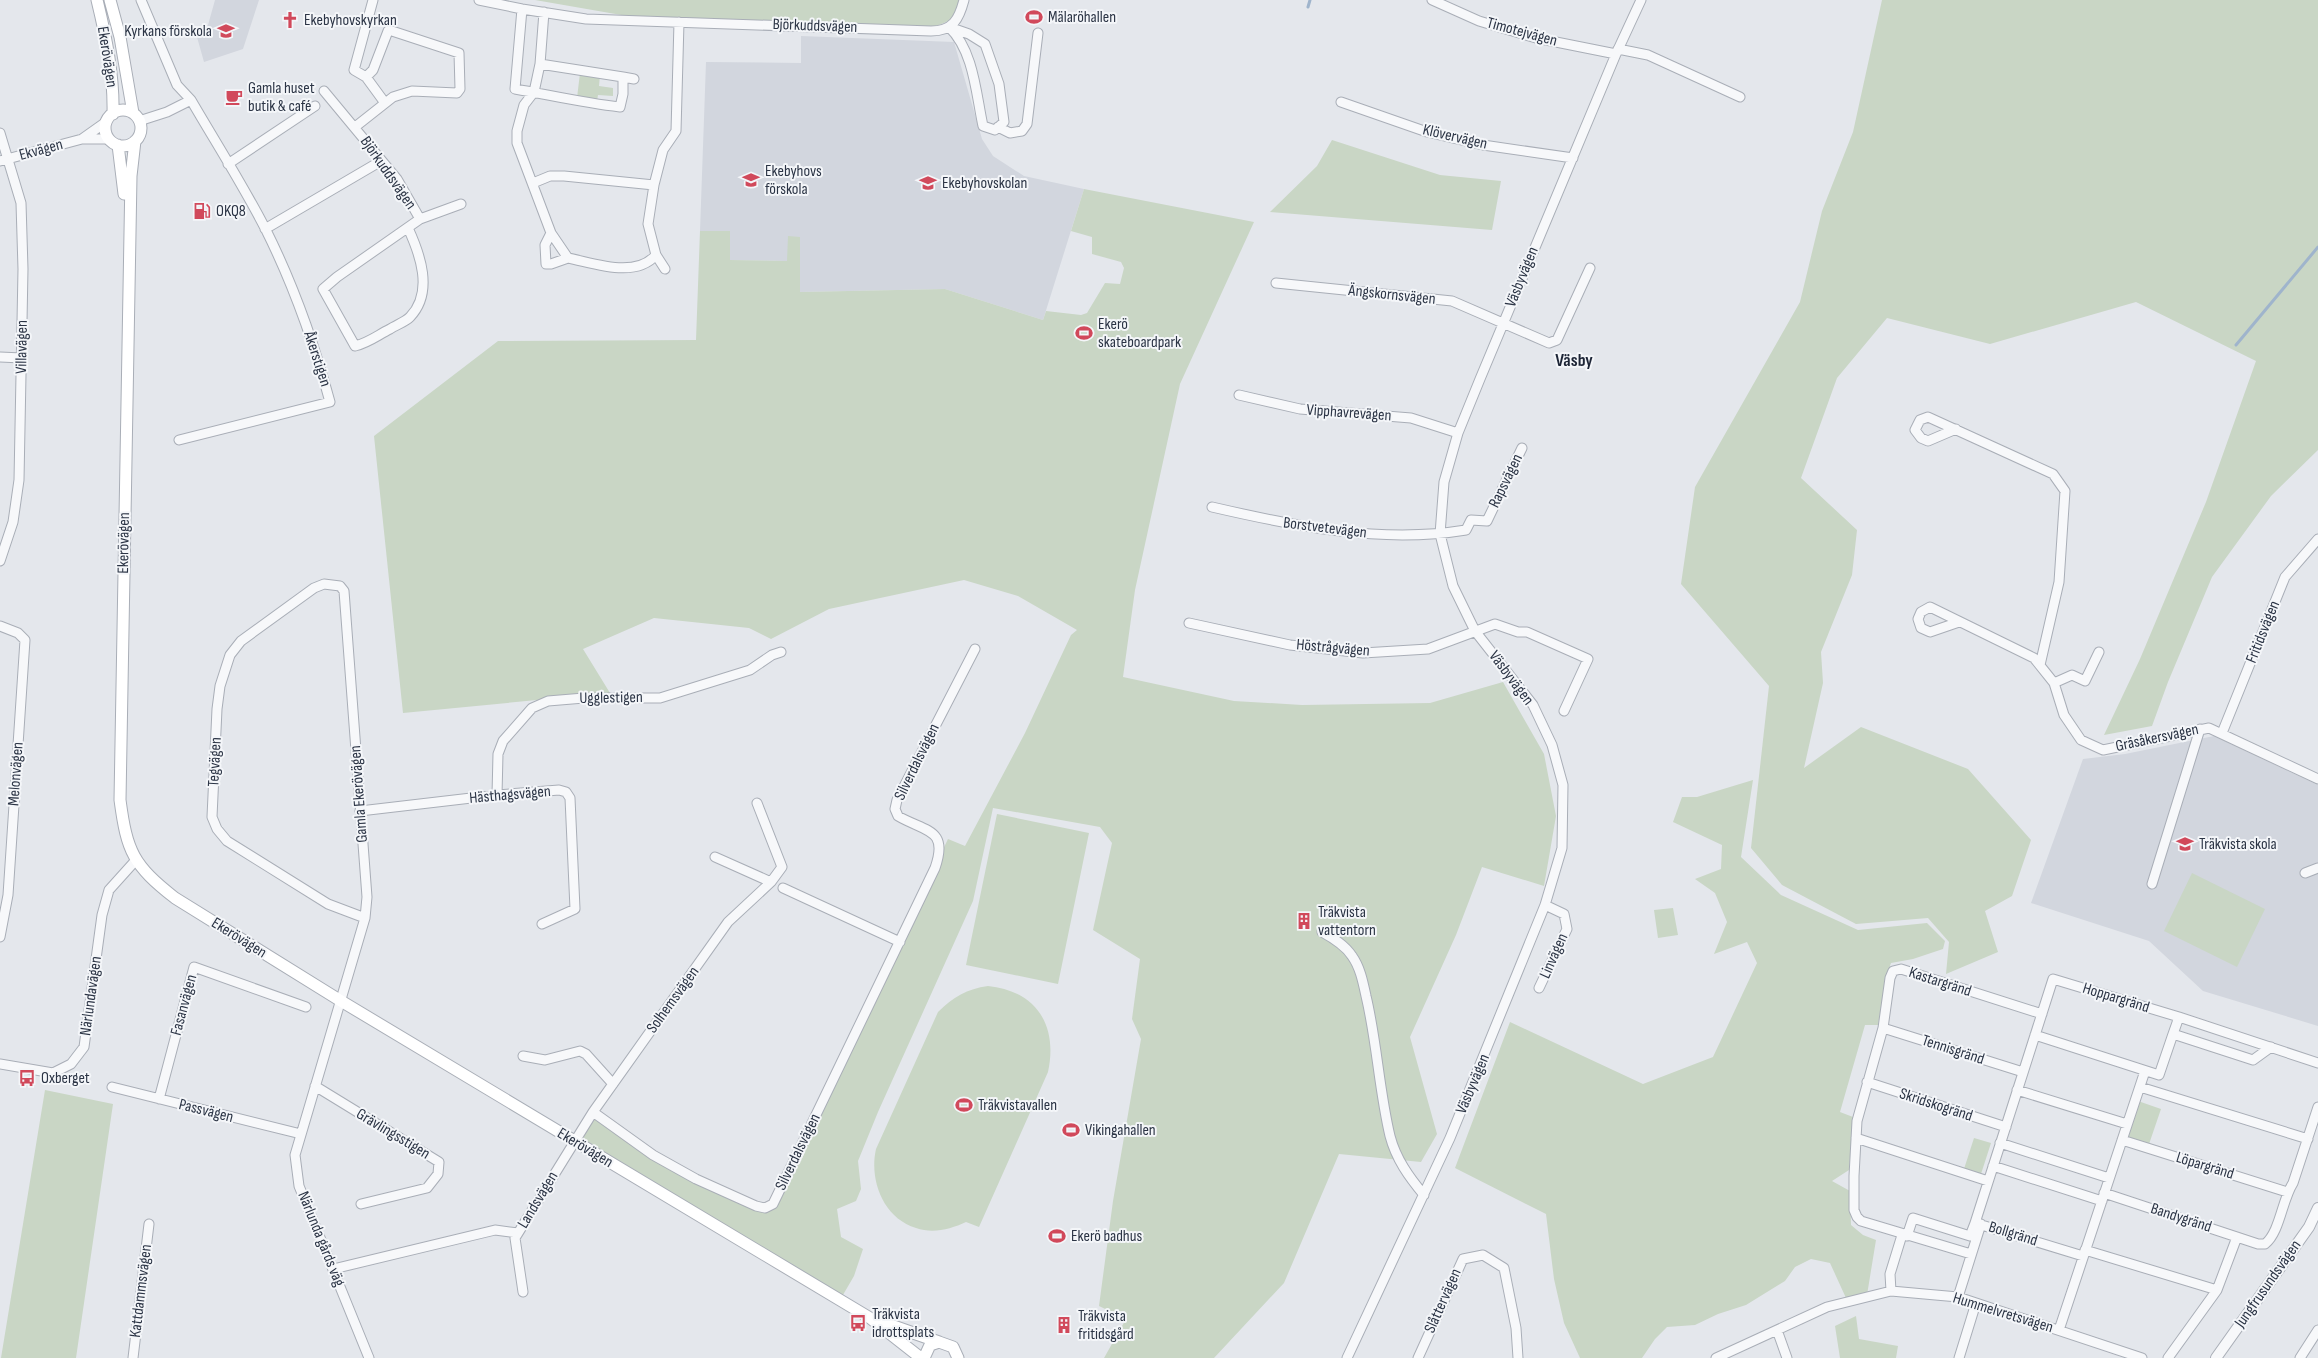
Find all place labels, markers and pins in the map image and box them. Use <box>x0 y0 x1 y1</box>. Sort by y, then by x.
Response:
sports icon: Mälaröhallen <box>1024 7 1044 27</box>
place label: Mälaröhallen <box>1048 8 1116 27</box>
church icon: Ekebyhovskyrkan <box>280 10 300 30</box>
place label: Ekebyhovskyrkan <box>304 11 397 30</box>
school or university icon: Kyrkans förskola <box>216 21 236 41</box>
place label: Kyrkans förskola <box>124 22 212 41</box>
place label: Gamla huset butik & café <box>248 79 315 116</box>
cafe icon: Gamla huset butik & café <box>224 87 244 107</box>
place label: Ekebyhovs förskola <box>765 162 822 199</box>
school or university icon: Ekebyhovs förskola <box>741 170 761 190</box>
school or university icon: Ekebyhovskolan <box>918 173 938 193</box>
place label: Ekebyhovskolan <box>942 174 1027 193</box>
fuel station icon: OKQ8 <box>192 201 212 221</box>
place label: OKQ8 <box>216 202 246 221</box>
place label: Ekerö skateboardpark <box>1098 315 1181 352</box>
sports icon: Ekerö skateboardpark <box>1074 323 1094 343</box>
school or university icon: Träkvista skola <box>2175 834 2195 854</box>
place label: Träkvista skola <box>2199 835 2277 854</box>
place label: Träkvista vattentorn <box>1318 903 1376 940</box>
building icon: Träkvista vattentorn <box>1294 911 1314 931</box>
bus stop icon: Oxberget <box>17 1068 37 1088</box>
place label: Oxberget <box>41 1069 90 1088</box>
sports icon: Träkvistavallen <box>954 1095 974 1115</box>
place label: Träkvistavallen <box>978 1096 1057 1115</box>
sports icon: Vikingahallen <box>1061 1120 1081 1140</box>
place label: Vikingahallen <box>1085 1121 1156 1140</box>
sports icon: Ekerö badhus <box>1047 1226 1067 1246</box>
place label: Ekerö badhus <box>1071 1227 1142 1246</box>
place label: Träkvista idrottsplats <box>872 1305 935 1342</box>
place label: Träkvista fritidsgård <box>1078 1307 1134 1344</box>
bus stop icon: Träkvista idrottsplats <box>848 1313 868 1333</box>
building icon: Träkvista fritidsgård <box>1054 1315 1074 1335</box>

